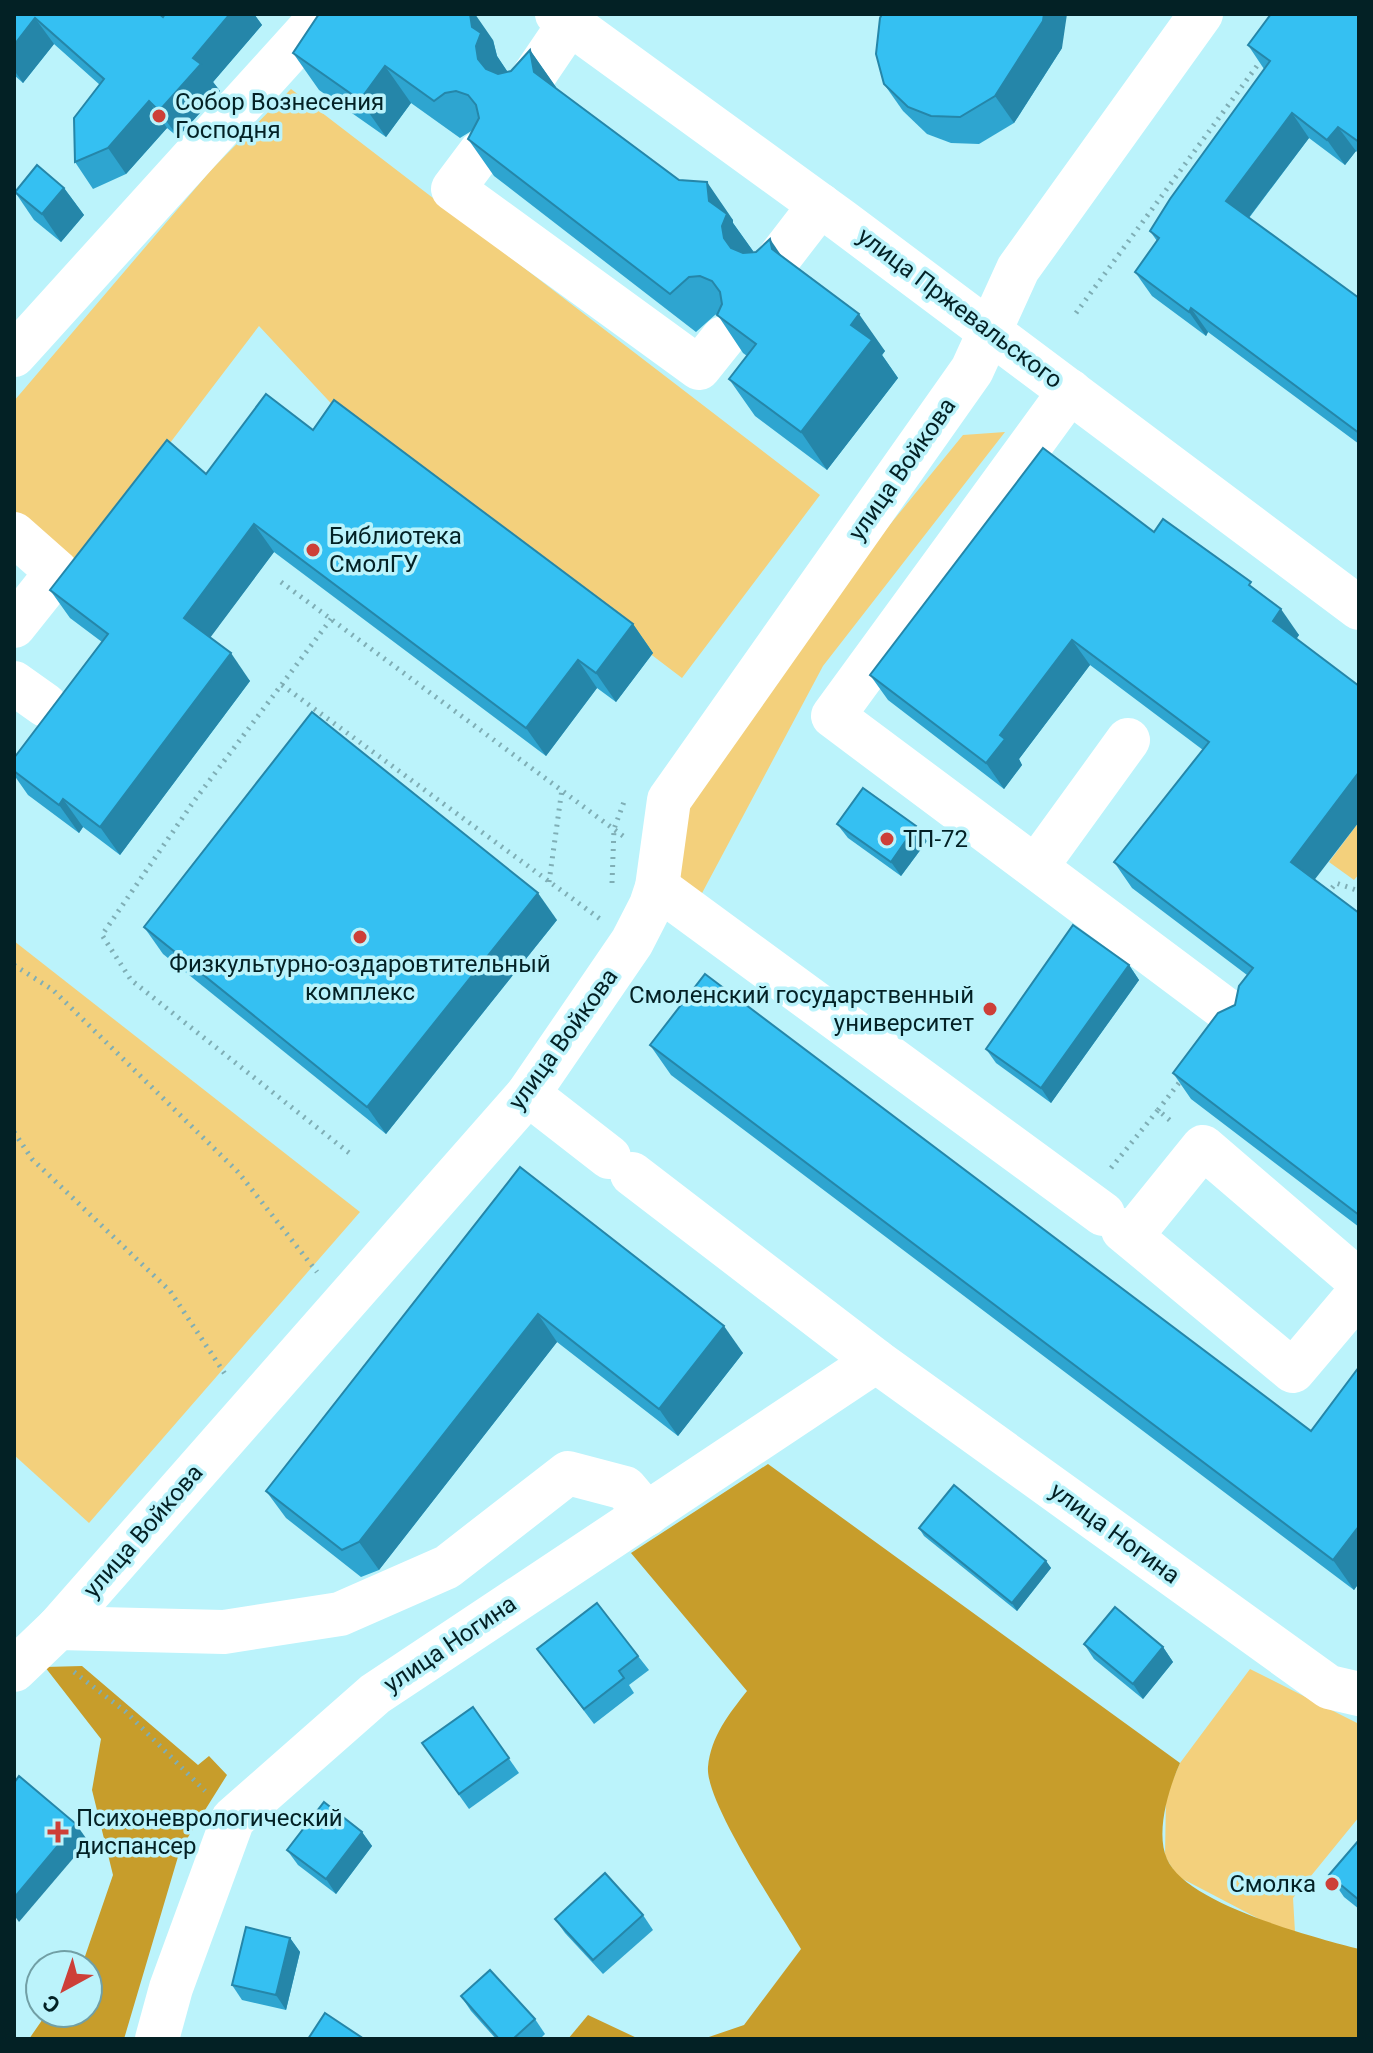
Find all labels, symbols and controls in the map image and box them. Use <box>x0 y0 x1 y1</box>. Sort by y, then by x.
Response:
place label: Собор Вознесения Господня <box>175 88 384 144</box>
marker: Собор Вознесения Господня <box>150 107 168 125</box>
street label: улица Пржевальского <box>852 222 1068 394</box>
street label: улица Войкова <box>842 392 962 546</box>
place label: Библиотека СмолГУ <box>329 522 462 578</box>
marker: Библиотека СмолГУ <box>304 541 322 559</box>
place label: ТП-72 <box>903 825 968 853</box>
marker: ТП-72 <box>878 830 896 848</box>
marker: Физкультурно-оздаровтительный комплекс <box>351 928 369 946</box>
place label: Физкультурно-оздаровтительный комплекс <box>169 950 551 1006</box>
street label: улица Войкова <box>502 963 624 1115</box>
place label: Смоленский государственный университет <box>629 981 974 1037</box>
marker: Смоленский государственный университет <box>981 1000 999 1018</box>
street label: улица Войкова <box>77 1459 209 1603</box>
street label: улица Ногина <box>1045 1477 1185 1589</box>
street label: улица Ногина <box>379 1589 521 1699</box>
place label: Психоневрологический диспансер <box>76 1804 343 1860</box>
marker: Психоневрологический диспансер <box>47 1821 69 1843</box>
place label: Смолка <box>1229 1870 1316 1898</box>
marker: Смолка <box>1323 1875 1341 1893</box>
north arrow <box>24 1949 104 2029</box>
text: С <box>38 1990 65 2018</box>

